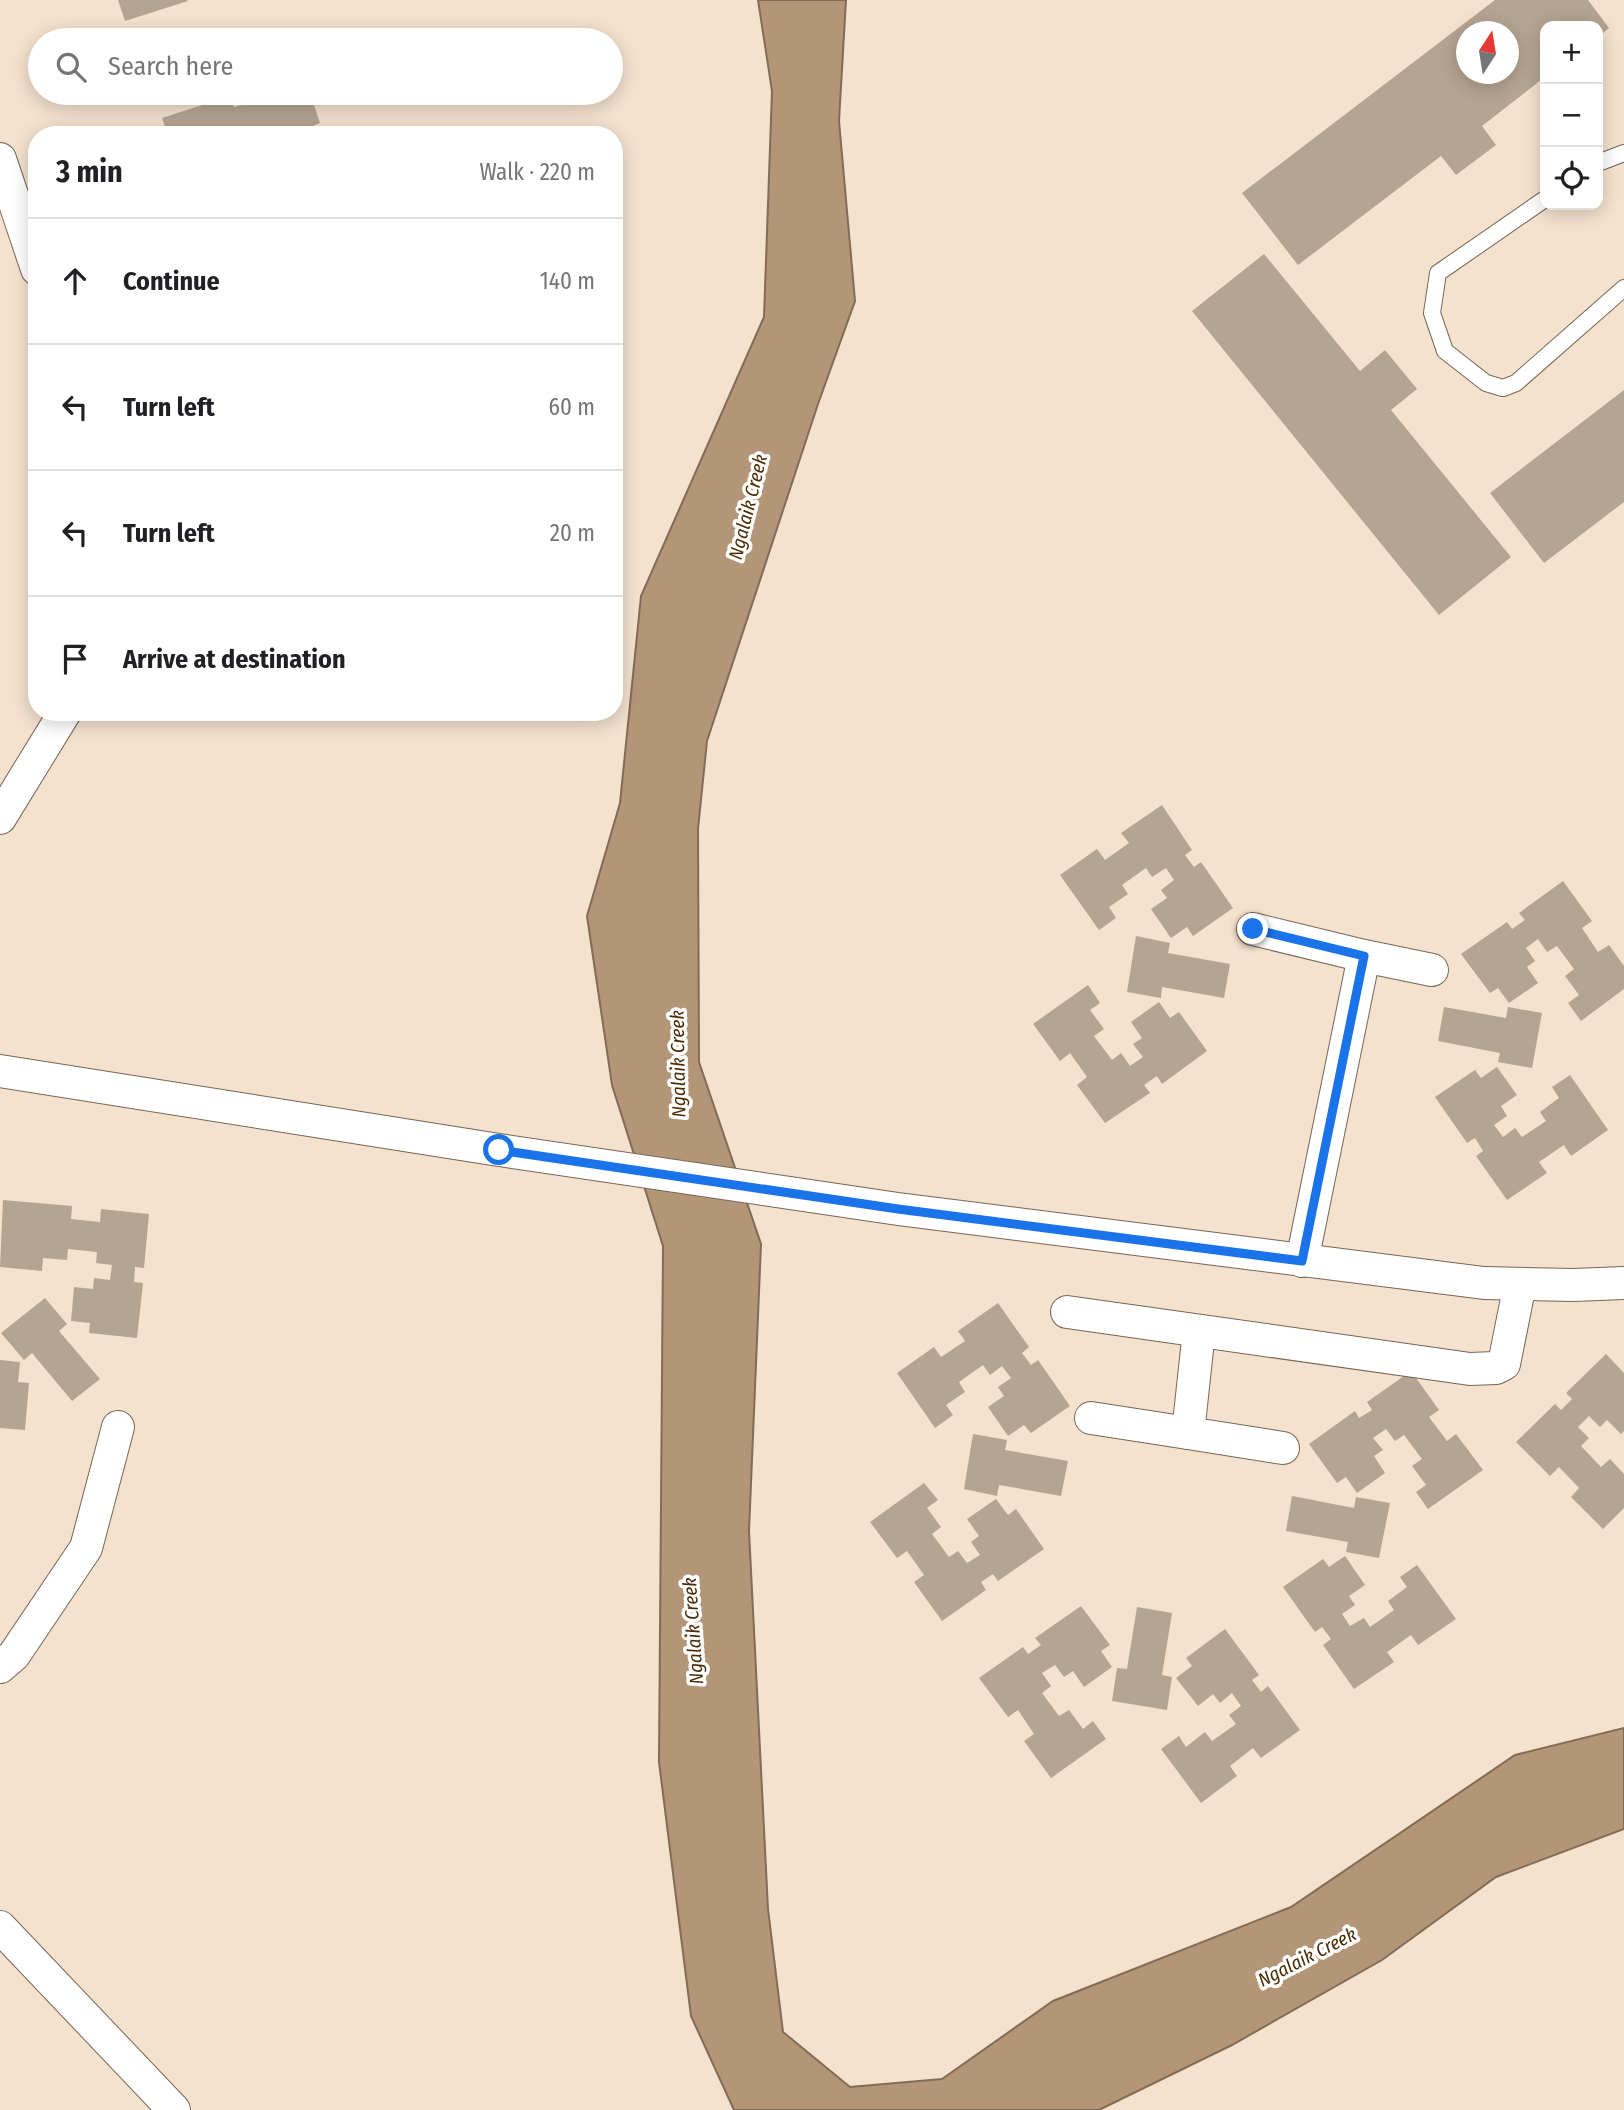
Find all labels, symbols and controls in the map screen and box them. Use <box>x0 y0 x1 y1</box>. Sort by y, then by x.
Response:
north arrow <box>1456 21 1519 84</box>
map controls <box>1540 21 1603 210</box>
button: + <box>1540 21 1603 84</box>
search box <box>28 28 623 105</box>
icon: search <box>52 48 90 86</box>
text: Search here <box>108 51 233 82</box>
button: − <box>1540 84 1603 147</box>
button: locate <box>1540 147 1603 210</box>
text: 3 min <box>56 154 123 190</box>
text: Walk · 220 m <box>480 158 595 186</box>
icon: ahead <box>56 262 94 300</box>
text: Continue <box>123 266 220 297</box>
text: 140 m <box>540 267 595 295</box>
icon: left <box>56 388 94 426</box>
text: Turn left <box>123 392 215 423</box>
text: 60 m <box>549 393 595 421</box>
water label: Ngalaik Creek <box>724 452 772 562</box>
icon: left <box>56 514 94 552</box>
text: Turn left <box>123 518 215 549</box>
text: 20 m <box>550 519 595 547</box>
icon: arrive <box>56 640 94 678</box>
text: Arrive at destination <box>123 644 346 675</box>
route end <box>1237 913 1268 944</box>
water label: Ngalaik Creek <box>666 1010 690 1118</box>
route start <box>483 1134 514 1165</box>
water label: Ngalaik Creek <box>678 1577 708 1685</box>
water label: Ngalaik Creek <box>1254 1922 1360 1992</box>

